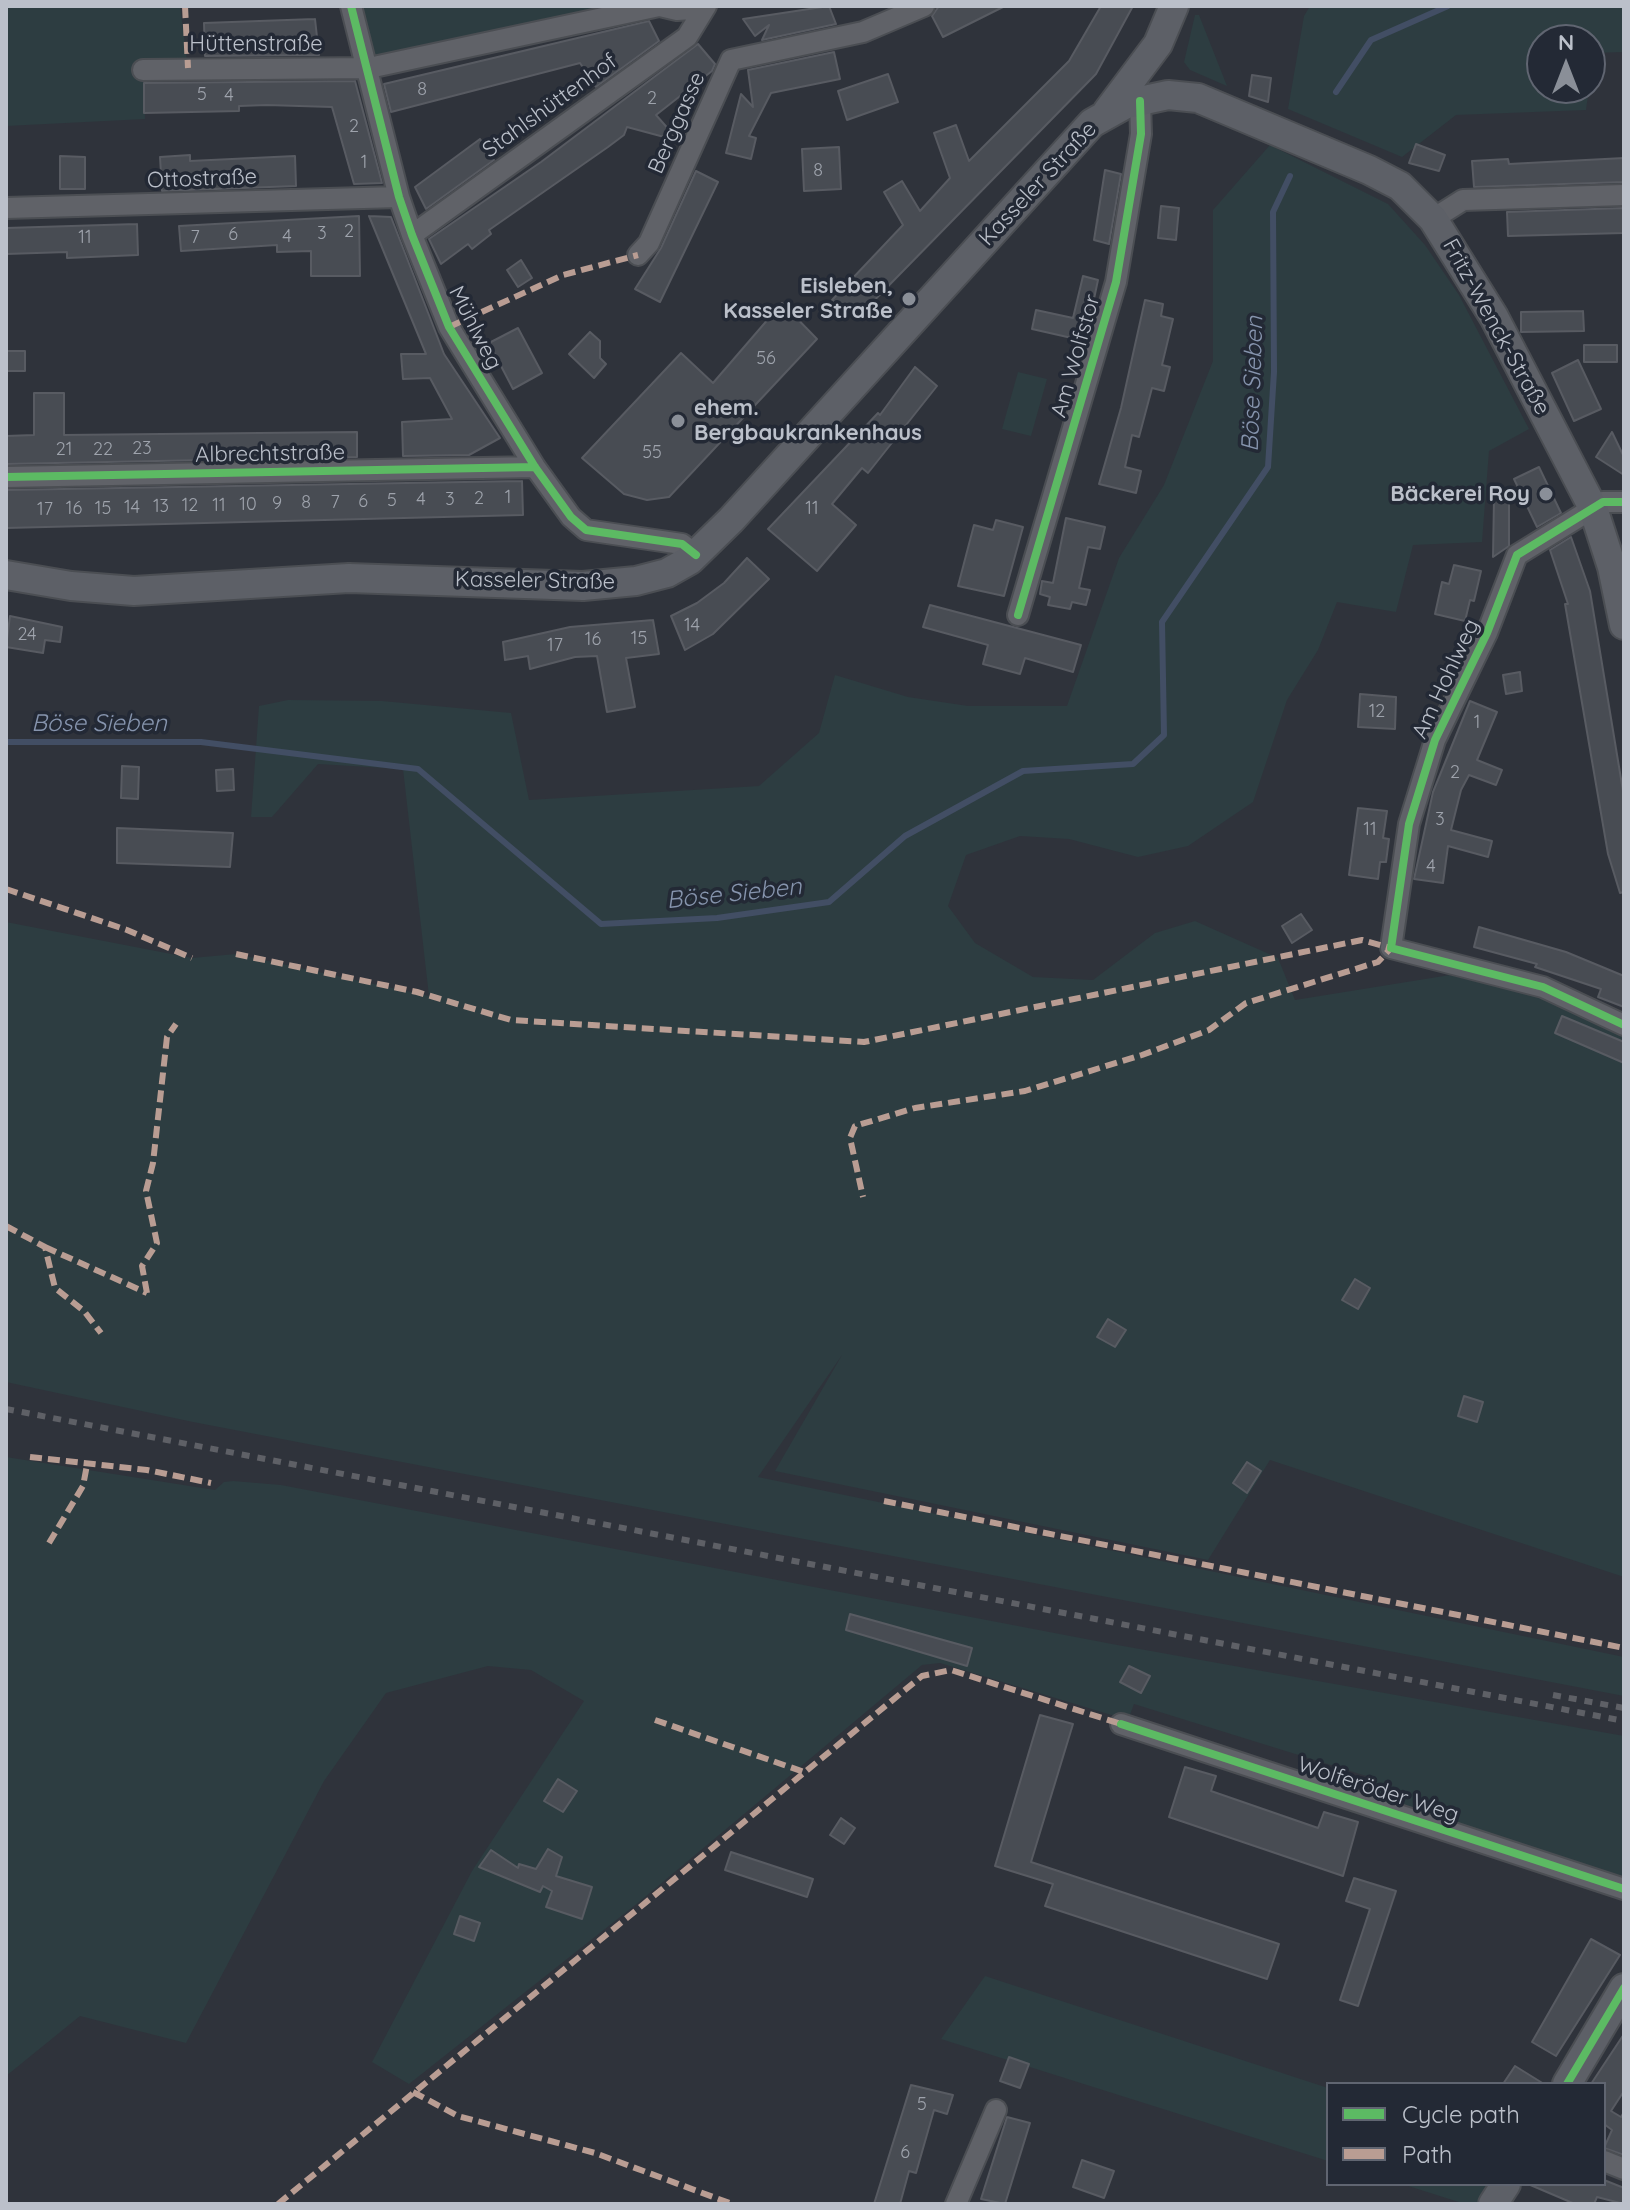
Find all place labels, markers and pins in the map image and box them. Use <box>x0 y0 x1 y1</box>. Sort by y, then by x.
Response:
place label: Eisleben, Kasseler Straße <box>723 273 893 324</box>
marker: Eisleben, Kasseler Straße <box>900 290 918 308</box>
place label: ehem. Bergbaukrankenhaus <box>694 395 922 446</box>
marker: ehem. Bergbaukrankenhaus <box>669 412 687 430</box>
place label: Bäckerei Roy <box>1390 481 1530 507</box>
marker: Bäckerei Roy <box>1537 485 1555 503</box>

